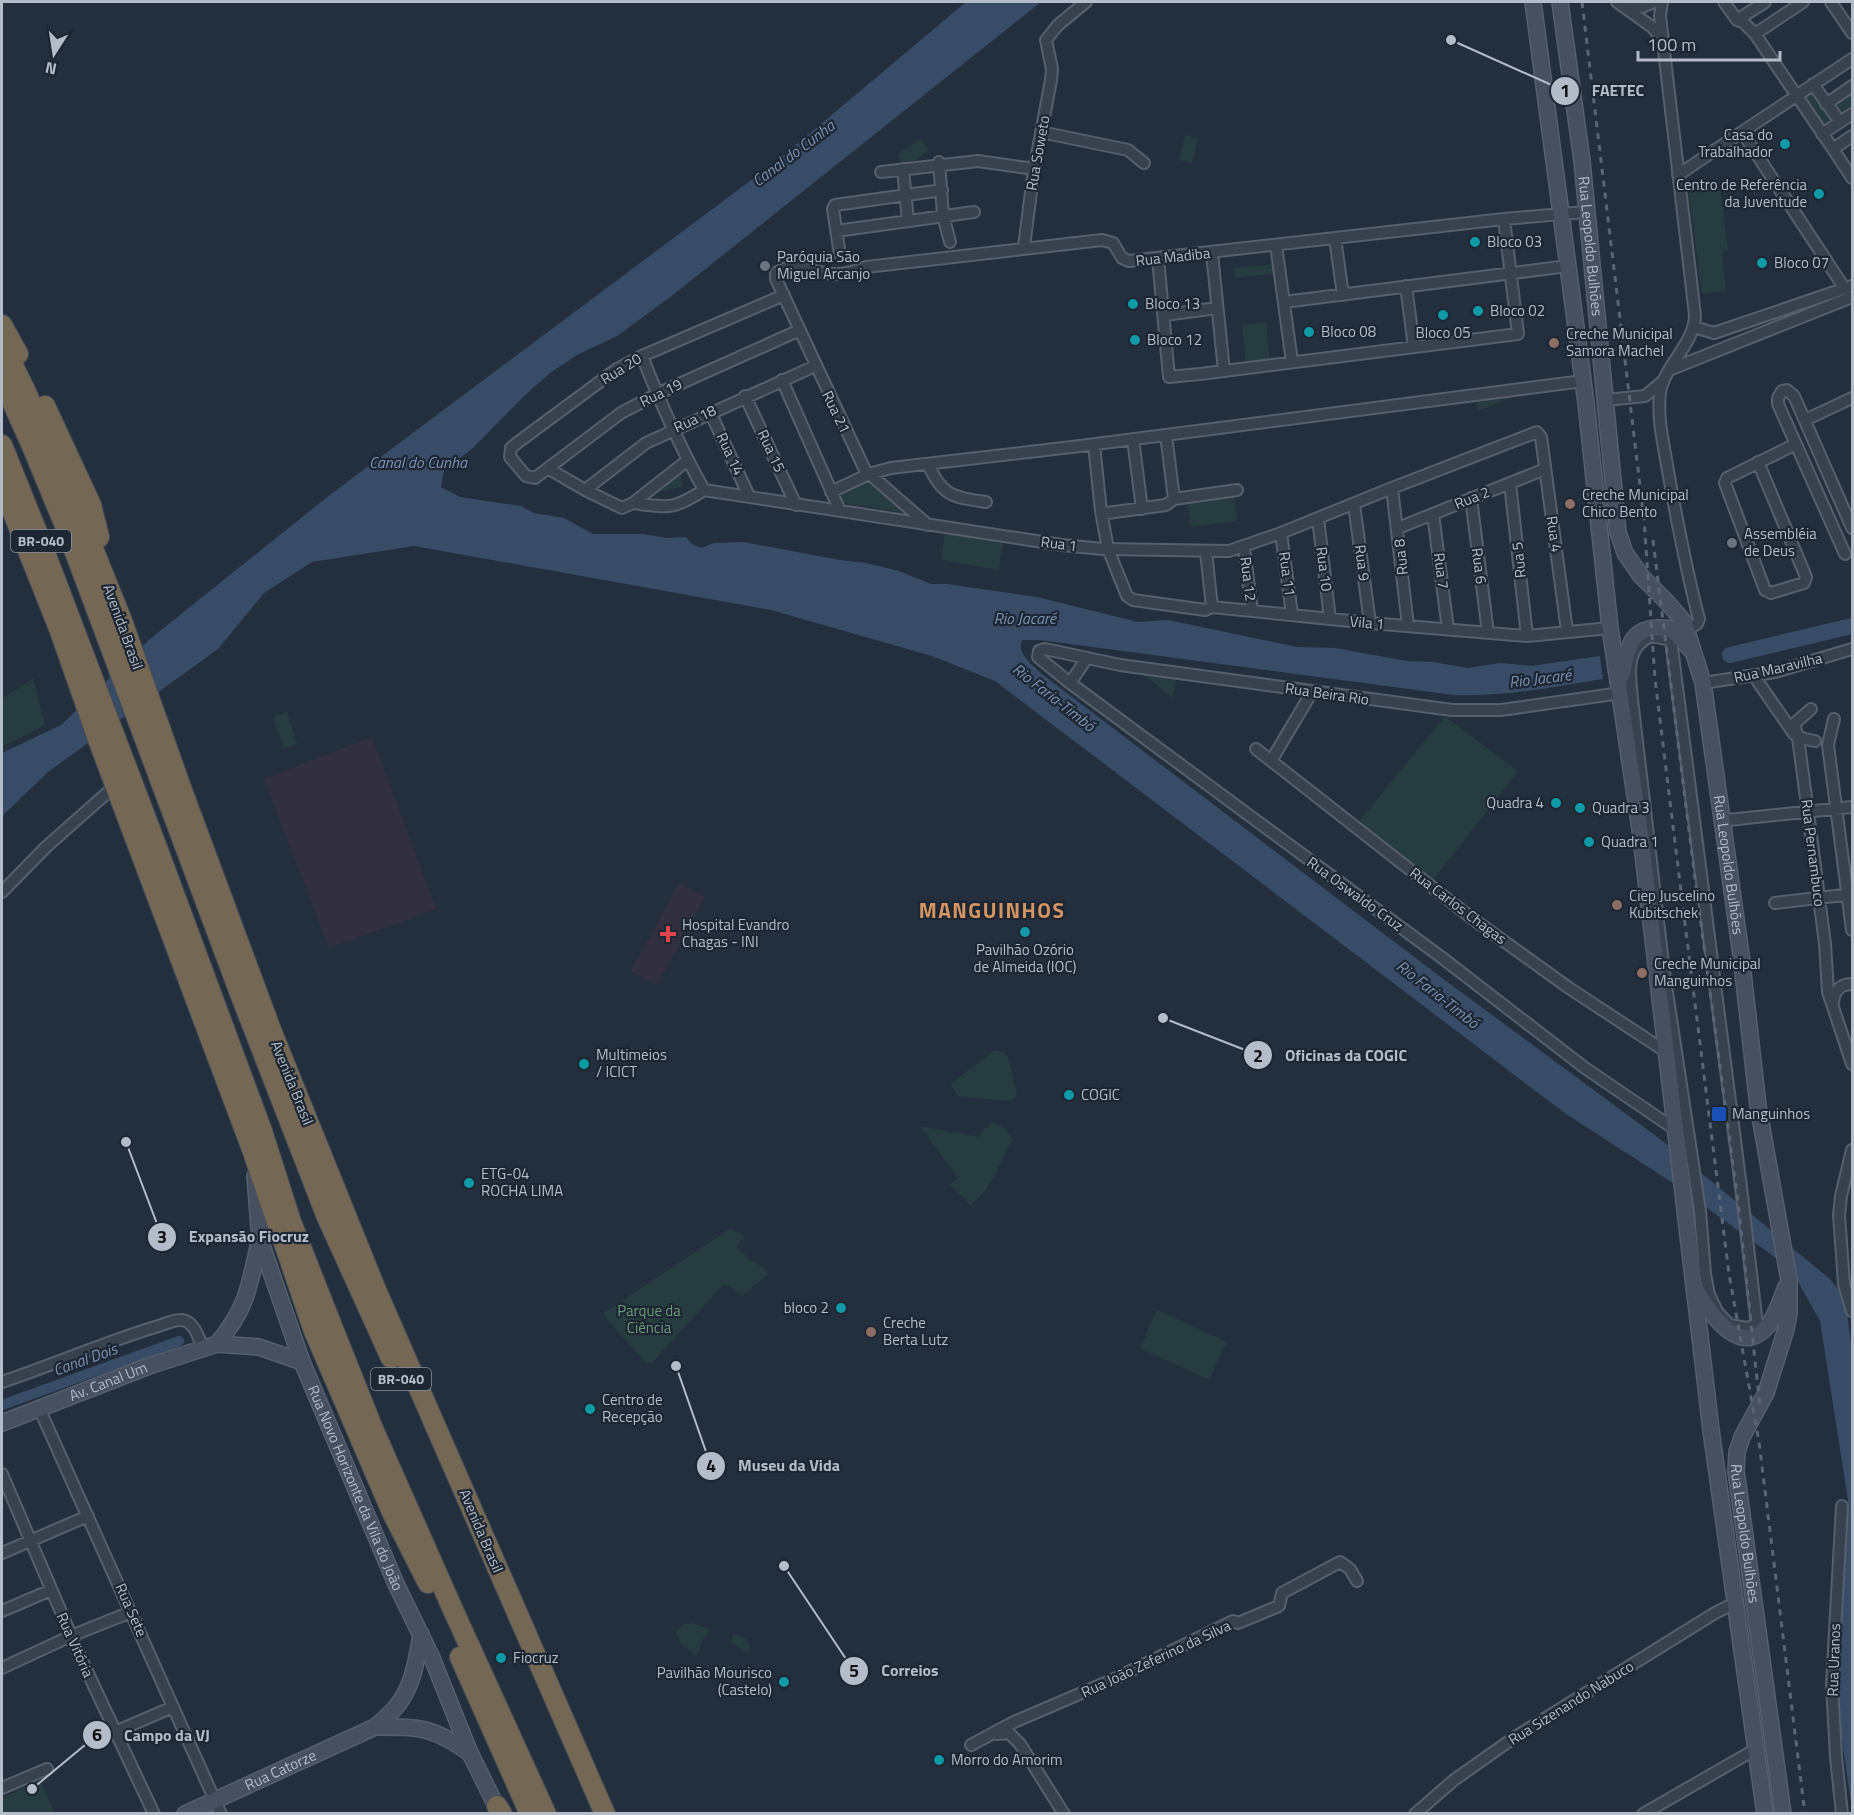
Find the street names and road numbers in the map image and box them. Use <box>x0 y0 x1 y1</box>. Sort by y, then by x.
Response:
street label: Rua Soweto <box>1020 113 1055 192</box>
street label: Rua Leopoldo Bulhões <box>1573 175 1609 317</box>
street label: Rua Madiba <box>1135 241 1212 272</box>
street label: Rua 20 <box>596 347 646 390</box>
street label: Rua 19 <box>636 372 686 413</box>
street label: Rua 21 <box>816 387 857 437</box>
street label: Rua 18 <box>670 399 720 438</box>
street label: Rua 15 <box>752 426 791 476</box>
street label: Rua 14 <box>711 429 750 479</box>
street label: Rua 2 <box>1451 480 1493 515</box>
street label: Rua 4 <box>1541 514 1568 554</box>
road number: BR-040 <box>11 530 71 552</box>
street label: Rua 1 <box>1040 530 1079 557</box>
street label: Rua 8 <box>1387 538 1414 576</box>
street label: Rua 5 <box>1505 541 1532 579</box>
street label: Rua 9 <box>1349 543 1376 582</box>
street label: Rua 10 <box>1310 545 1339 593</box>
street label: Rua 6 <box>1466 546 1493 585</box>
street label: Rua 11 <box>1273 550 1302 598</box>
street label: Rua 7 <box>1428 551 1455 590</box>
street label: Rua 12 <box>1234 555 1263 603</box>
street label: Avenida Brasil <box>97 581 150 673</box>
street label: Vila 1 <box>1349 610 1385 635</box>
street label: Rua Maravilha <box>1731 646 1825 689</box>
street label: Rua Beira Rio <box>1284 676 1371 711</box>
street label: Rua Leopoldo Bulhões <box>1708 794 1750 936</box>
street label: Rua Pernambuco <box>1796 798 1831 908</box>
street label: Rua Oswaldo Cruz <box>1302 851 1408 937</box>
street label: Rua Carlos Chagas <box>1405 861 1512 950</box>
street label: Avenida Brasil <box>265 1037 320 1128</box>
street label: Av. Canal Um <box>66 1356 151 1407</box>
road number: BR-040 <box>371 1368 431 1390</box>
street label: Rua Novo Horizonte da Vila do João <box>302 1381 410 1595</box>
street label: Rua Leopoldo Bulhões <box>1725 1463 1766 1604</box>
street label: Avenida Brasil <box>453 1485 509 1576</box>
street label: Rua Sete <box>109 1579 153 1640</box>
street label: Rua Vitória <box>51 1609 100 1682</box>
street label: Rua João Zeferino da Silva <box>1077 1614 1235 1703</box>
street label: Rua Uranos <box>1821 1623 1846 1697</box>
street label: Rua Sizenando Nabuco <box>1503 1655 1638 1751</box>
street label: Rua Catorze <box>241 1743 320 1796</box>

